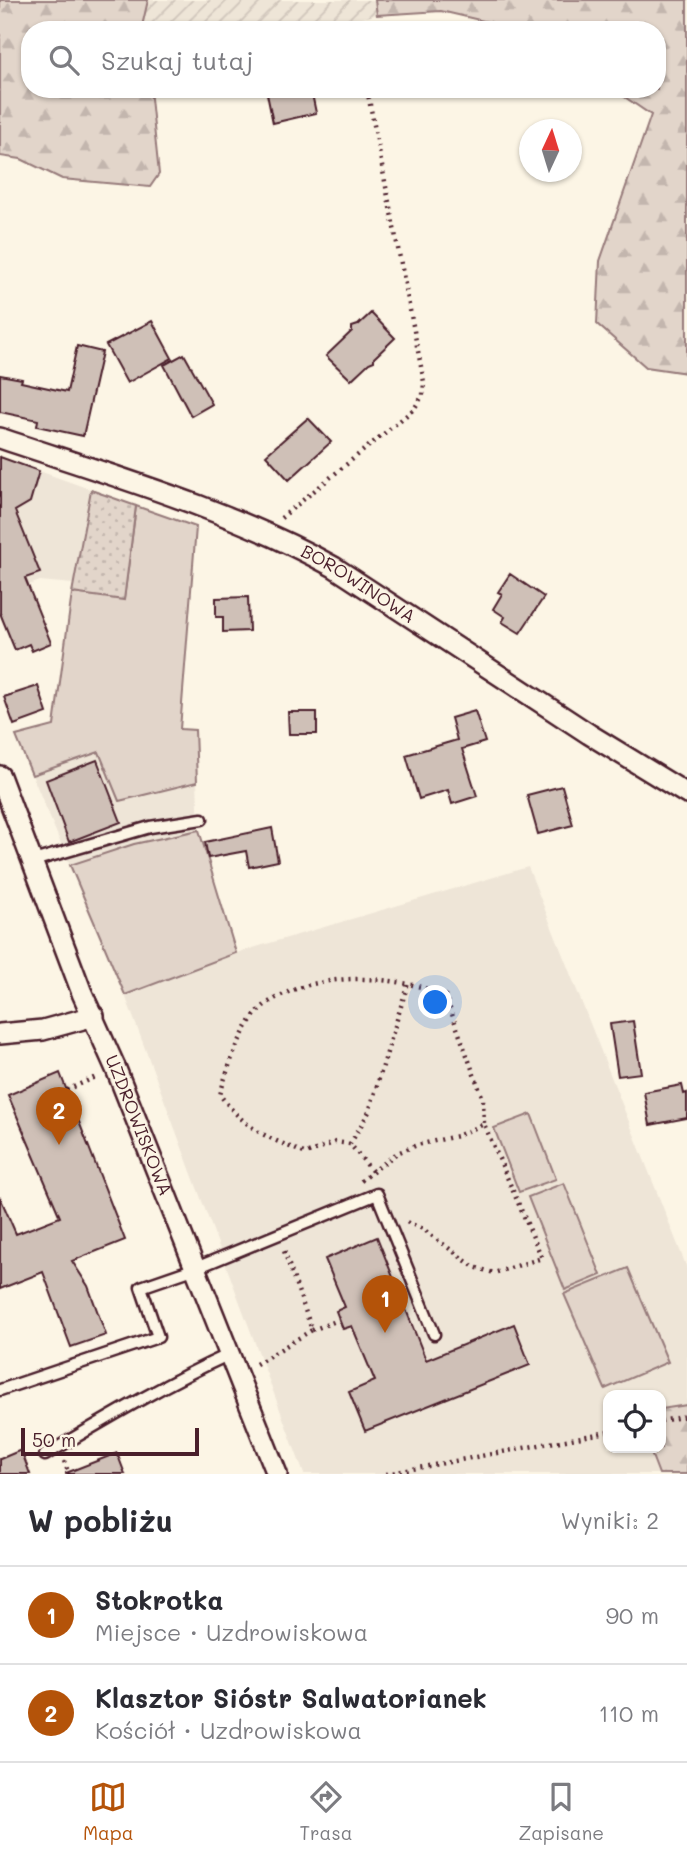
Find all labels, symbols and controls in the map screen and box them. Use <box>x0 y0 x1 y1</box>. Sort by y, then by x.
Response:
search box <box>21 21 666 98</box>
icon: search <box>45 41 83 79</box>
text: Szukaj tutaj <box>101 43 253 77</box>
north arrow <box>519 119 582 182</box>
street label: BOROWINOWA <box>297 539 420 628</box>
your location <box>418 985 452 1019</box>
street label: UZDROWISKOWA <box>100 1051 178 1199</box>
pin: 2 <box>36 1087 82 1145</box>
pin: 1 <box>362 1275 408 1333</box>
map controls <box>603 1390 666 1453</box>
button: locate <box>603 1390 666 1453</box>
scale bar <box>21 1425 200 1457</box>
text: 50 m <box>32 1427 76 1452</box>
text: W pobliżu <box>28 1500 173 1540</box>
text: Wyniki: 2 <box>560 1505 659 1535</box>
text: Stokrotka <box>95 1583 223 1617</box>
text: 1 <box>46 1600 56 1630</box>
text: 90 m <box>606 1600 659 1630</box>
text: Miejsce · Uzdrowiskowa <box>95 1617 368 1647</box>
text: Klasztor Sióstr Salwatorianek <box>95 1681 487 1715</box>
text: 2 <box>45 1698 57 1728</box>
text: 110 m <box>599 1698 659 1728</box>
text: Kościół · Uzdrowiskowa <box>95 1715 362 1745</box>
tab: Mapa <box>83 1778 134 1845</box>
tab: Trasa <box>299 1778 353 1845</box>
tab: Zapisane <box>518 1778 604 1845</box>

